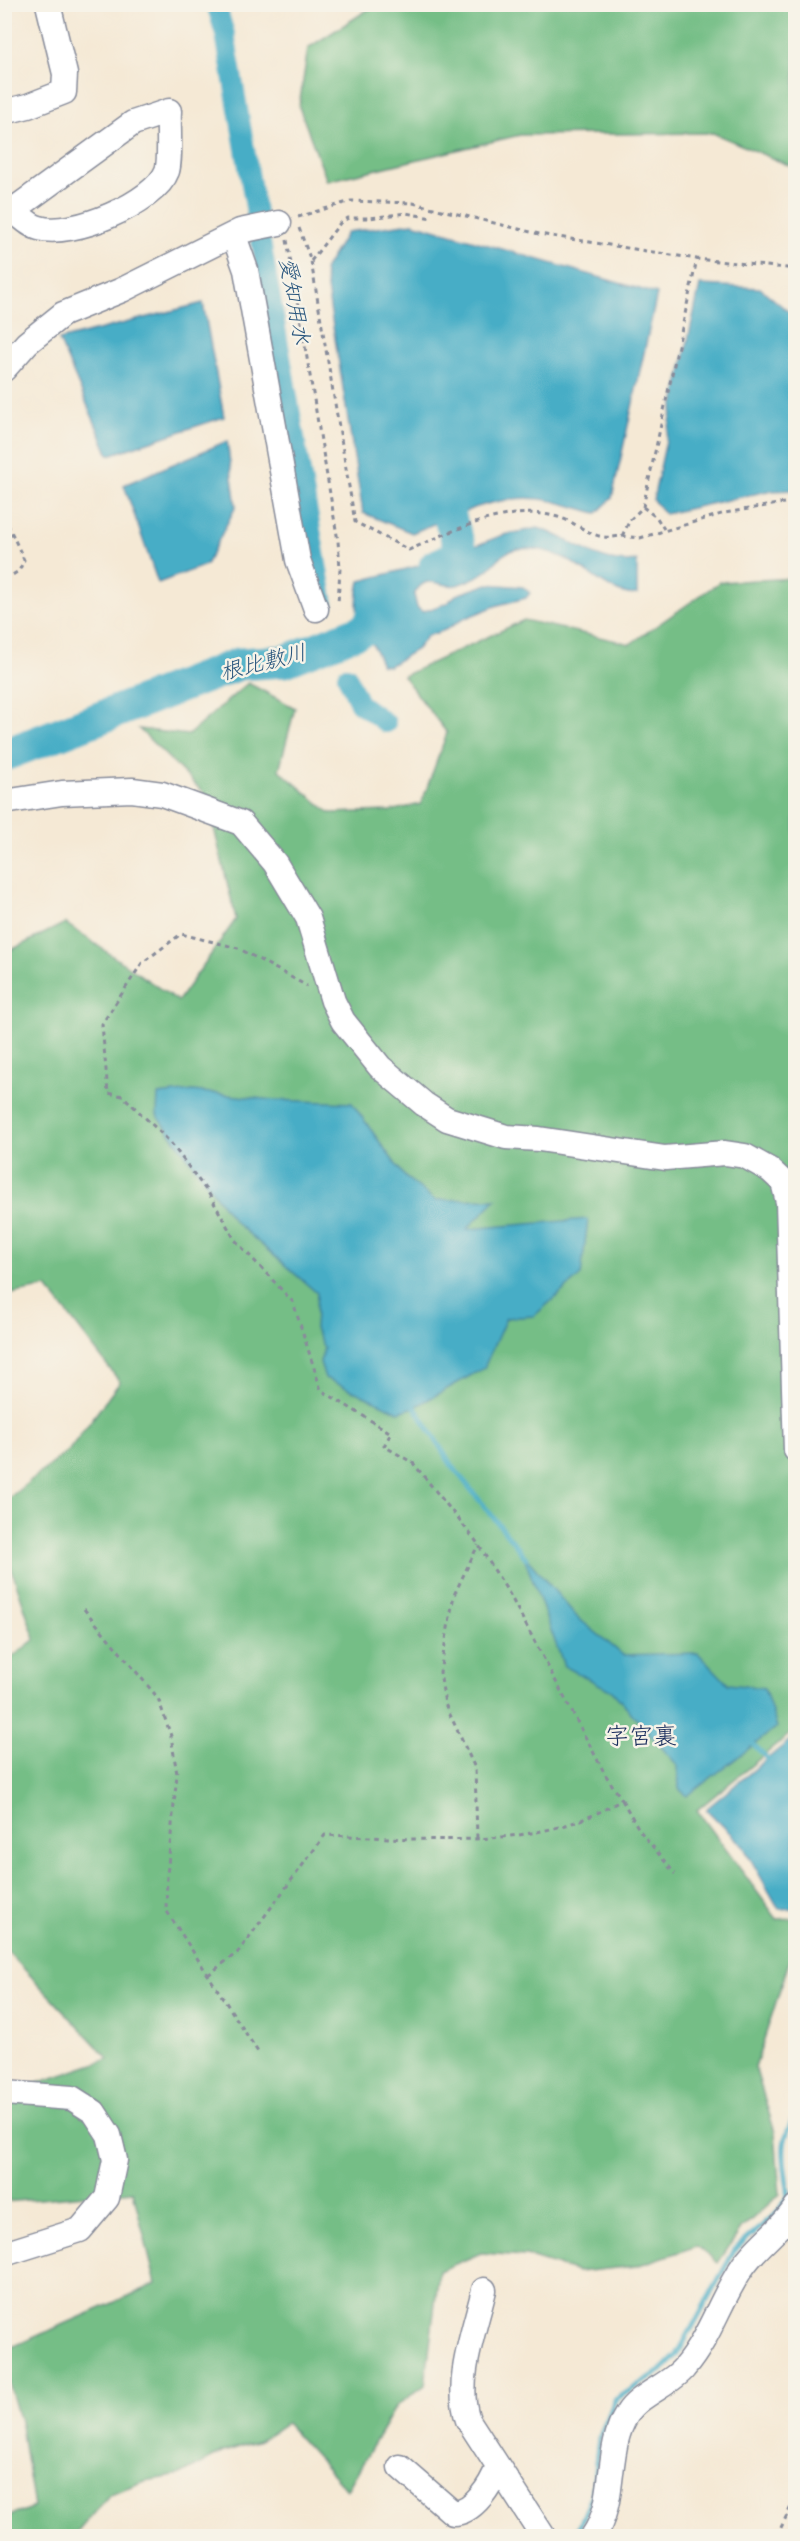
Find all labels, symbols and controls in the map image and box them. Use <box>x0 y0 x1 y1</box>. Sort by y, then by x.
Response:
water label: 愛知用水 <box>274 255 316 347</box>
water label: 根比敷川 <box>217 638 309 686</box>
district label: 字宮裏 <box>605 1721 677 1750</box>

